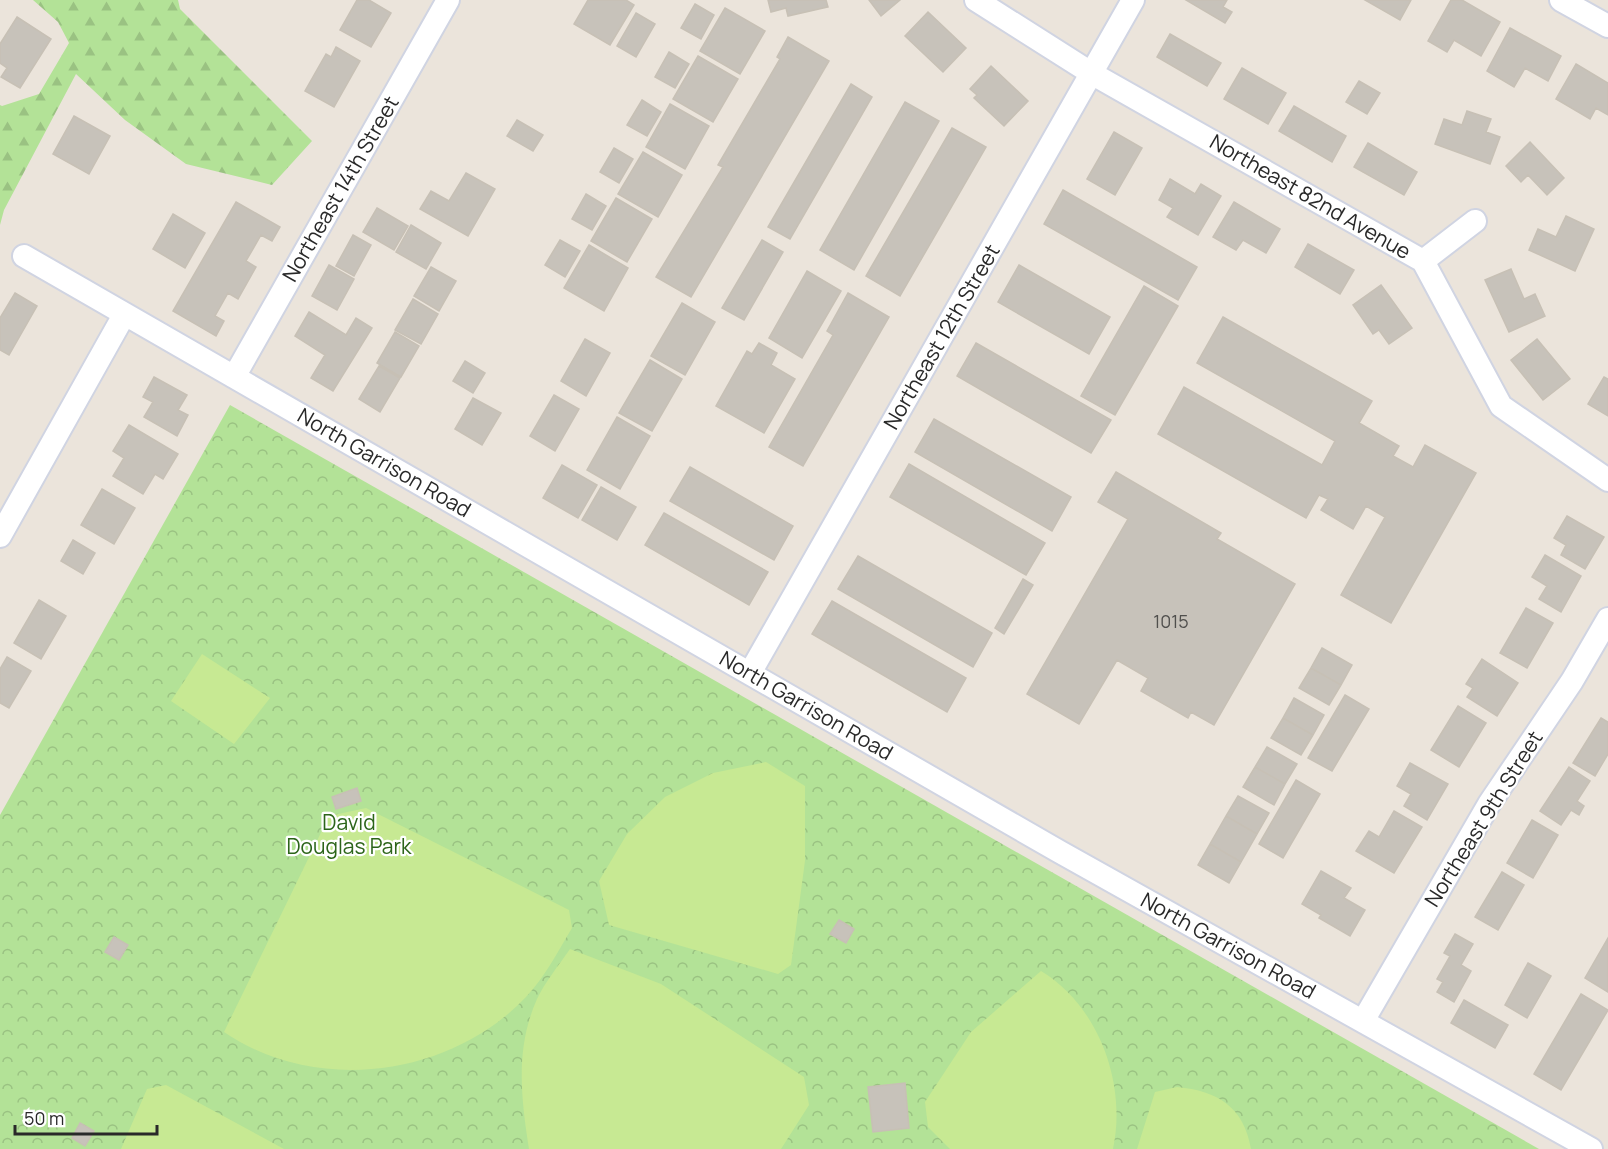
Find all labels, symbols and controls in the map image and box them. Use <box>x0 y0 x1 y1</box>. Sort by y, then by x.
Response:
street label: Northeast 14th Street <box>276 91 405 286</box>
street label: Northeast 82nd Avenue <box>1205 127 1416 265</box>
street label: Northeast 12th Street <box>877 239 1006 434</box>
street label: North Garrison Road <box>293 401 476 523</box>
house number: 1015 <box>1153 609 1189 633</box>
street label: North Garrison Road <box>715 644 898 766</box>
street label: Northeast 9th Street <box>1418 725 1549 912</box>
park label: David Douglas Park <box>286 808 412 860</box>
street label: North Garrison Road <box>1136 885 1321 1005</box>
scale bar <box>15 1098 158 1136</box>
text: 50 m <box>24 1106 64 1130</box>

